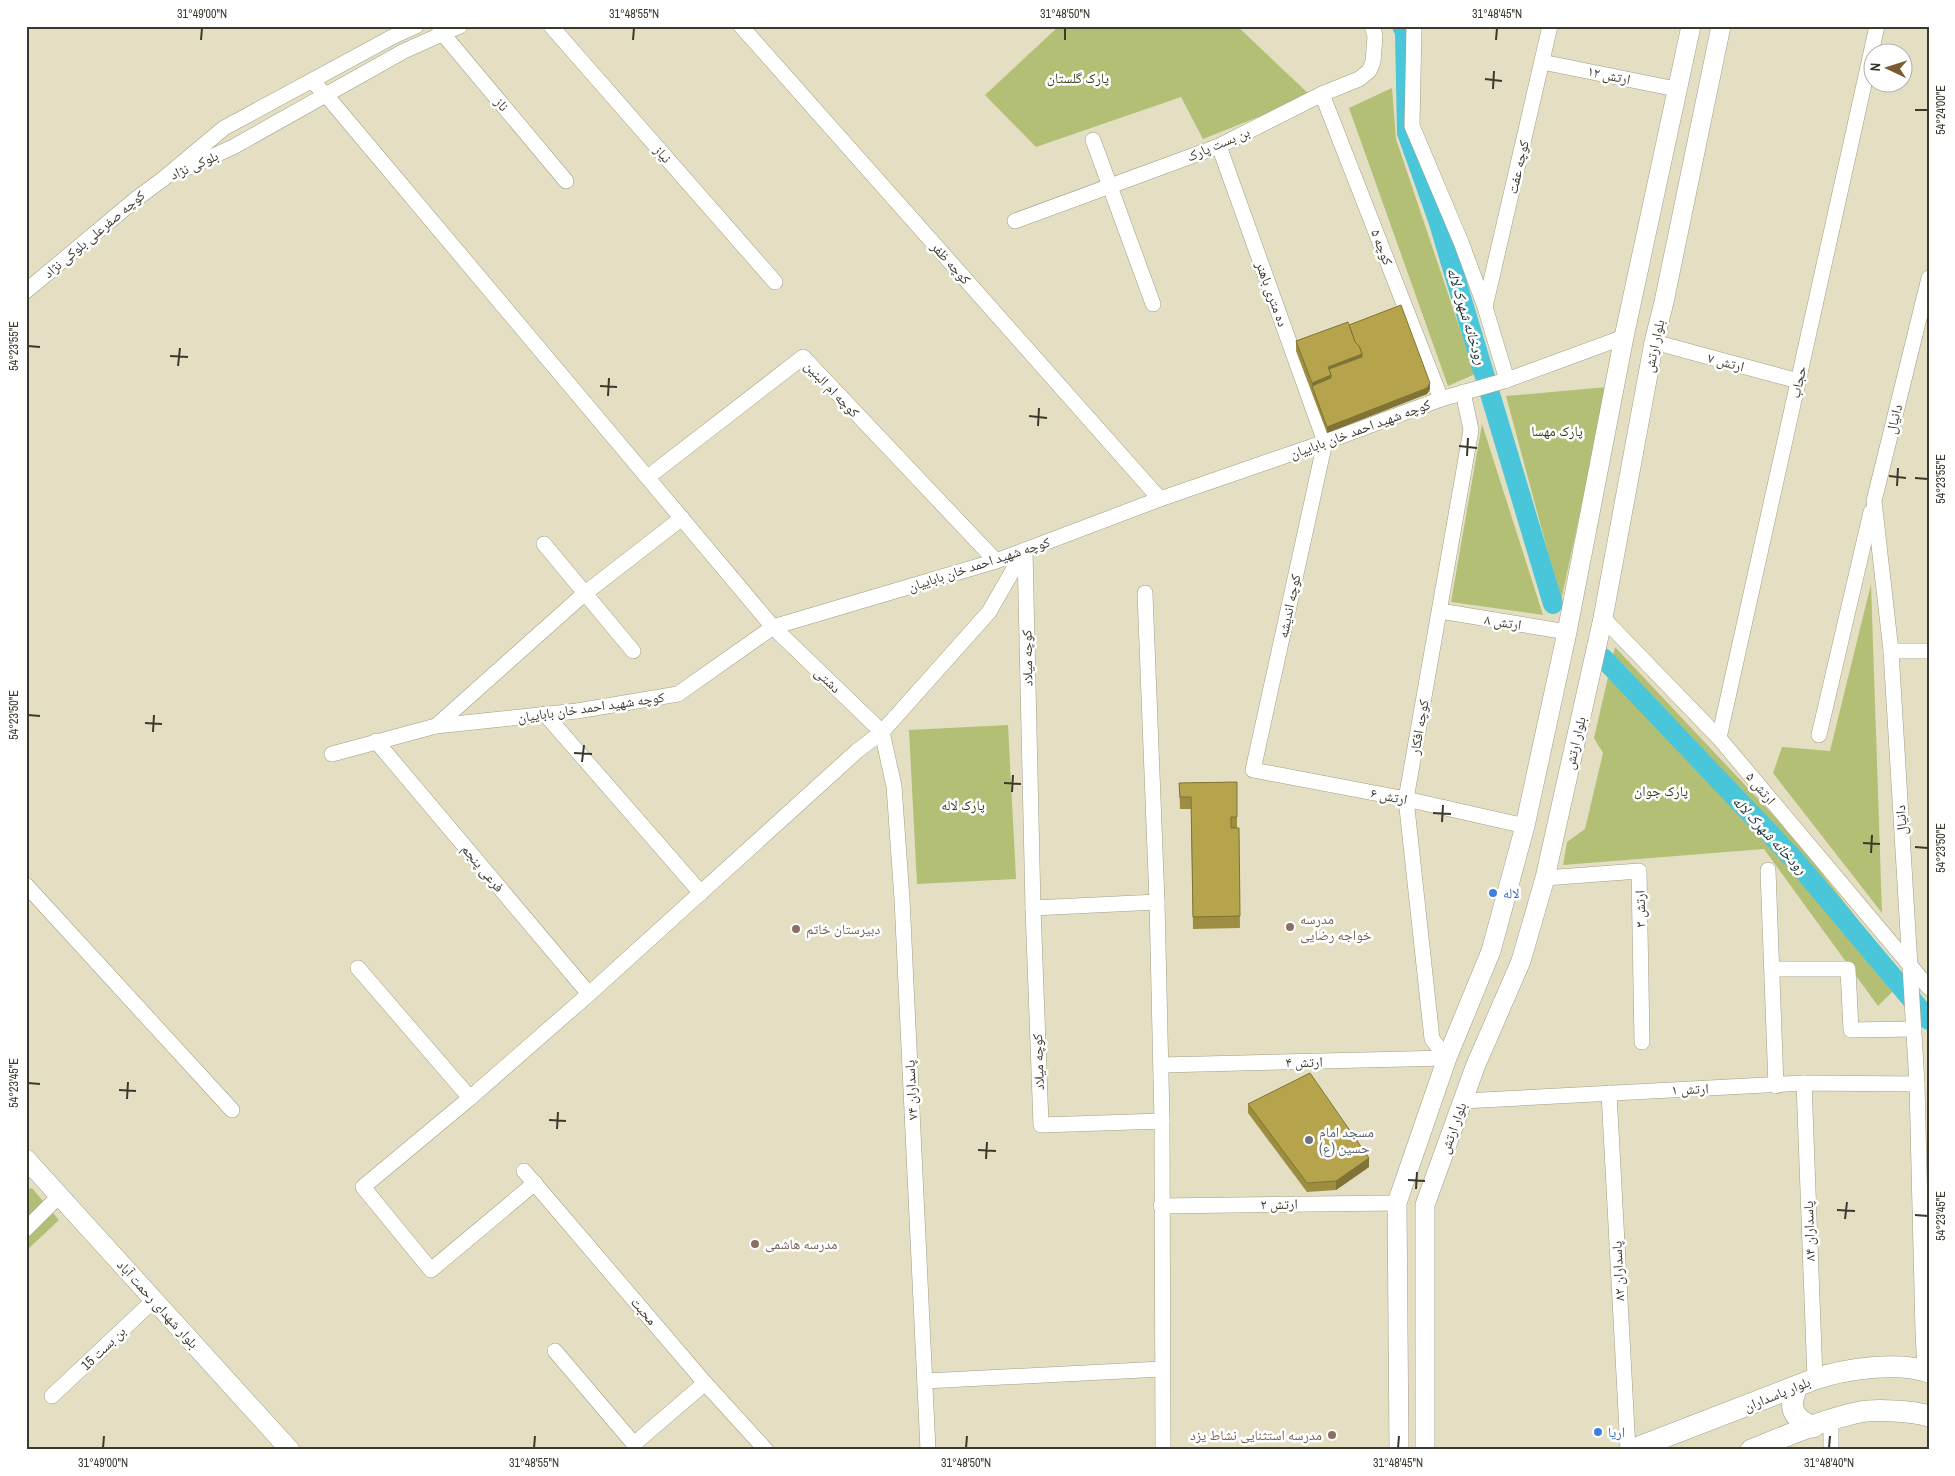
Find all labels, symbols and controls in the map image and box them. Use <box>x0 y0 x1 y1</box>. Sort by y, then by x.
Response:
text: 31°49'00"N <box>177 6 227 22</box>
text: 31°48'55"N <box>609 6 659 22</box>
text: 31°48'50"N <box>1040 6 1090 22</box>
text: 31°48'45"N <box>1472 6 1522 22</box>
north arrow <box>1862 42 1912 92</box>
street label: ارتش ۱۲ <box>1586 62 1632 88</box>
text: N <box>1866 62 1884 72</box>
park label: پارک گلستان <box>1047 69 1109 87</box>
text: 54°24'00"E <box>1933 85 1949 135</box>
street label: ناز <box>490 93 513 115</box>
street label: بن بست پارک <box>1184 123 1252 165</box>
street label: کوچه عفت <box>1503 138 1533 196</box>
street label: نیاز <box>650 141 676 167</box>
street label: بلوکی نژاد <box>167 146 221 184</box>
street label: کوچه صفرعلی بلوکی نژاد <box>39 186 149 282</box>
street label: کوچه ۵ <box>1367 226 1397 268</box>
street label: کوچه ظفر <box>927 237 975 288</box>
street label: ده متری باهنر <box>1252 258 1292 329</box>
water label: رودخانه شهرک لاله <box>1442 265 1492 367</box>
street label: بلوار ارتش <box>1640 318 1668 374</box>
text: 54°23'55"E <box>6 321 22 371</box>
street label: ارتش ۷ <box>1706 348 1746 376</box>
street label: کوچه ام البنین <box>800 357 864 422</box>
street label: حجاب <box>1786 364 1810 400</box>
street label: کوچه شهید احمد خان باباییان <box>1287 395 1433 463</box>
street label: دانیال <box>1882 402 1906 436</box>
park label: پارک مهسا <box>1531 422 1583 440</box>
text: 54°23'55"E <box>1933 454 1949 504</box>
street label: کوچه شهید احمد خان باباییان <box>906 532 1052 595</box>
street label: کوچه اندیشه <box>1273 572 1305 640</box>
street label: ارتش ۸ <box>1483 610 1523 634</box>
street label: کوچه میلاد <box>1018 629 1036 686</box>
street label: دشتی <box>811 663 845 697</box>
street label: کوچه شهید احمد خان باباییان <box>516 688 666 726</box>
text: 54°23'50"E <box>6 690 22 740</box>
street label: کوچه افکار <box>1405 698 1433 757</box>
street label: بلوار ارتش <box>1560 715 1590 771</box>
street label: ارتش ۵ <box>1742 768 1780 808</box>
park label: پارک جوان <box>1634 782 1688 800</box>
street label: ارتش ۶ <box>1369 784 1409 808</box>
water label: رودخانه شهرک لاله <box>1728 791 1812 879</box>
park label: پارک لاله <box>941 796 985 814</box>
street label: دانیال <box>1891 804 1911 836</box>
text: 54°23'50"E <box>1933 823 1949 873</box>
street label: فرعی پنجم <box>457 840 508 896</box>
place label: لاله <box>1503 884 1520 902</box>
marker: لاله <box>1487 887 1499 899</box>
street label: ارتش ۳ <box>1631 890 1649 928</box>
place label: مدرسه خواجه رضایی <box>1300 910 1372 944</box>
place label: دبیرستان خاتم <box>806 920 880 939</box>
marker: مدرسه خواجه رضایی <box>1284 921 1296 933</box>
marker: دبیرستان خاتم <box>790 923 802 935</box>
street label: کوچه میلاد <box>1028 1033 1048 1091</box>
street label: ارتش ۴ <box>1285 1053 1323 1071</box>
text: 54°23'45"E <box>6 1058 22 1108</box>
street label: پاسداران ۷۴ <box>900 1059 922 1121</box>
street label: ارتش ۱ <box>1671 1079 1709 1099</box>
street label: بلوار ارتش <box>1435 1100 1471 1156</box>
place label: مسجد امام حسین (ع) <box>1319 1123 1374 1158</box>
marker: مسجد امام حسین (ع) <box>1303 1134 1315 1146</box>
text: 54°23'45"E <box>1933 1191 1949 1241</box>
street label: ارتش ۲ <box>1260 1195 1298 1213</box>
street label: پاسداران ۸۴ <box>1799 1200 1819 1261</box>
place label: مدرسه هاشمی <box>765 1235 837 1253</box>
marker: مدرسه هاشمی <box>749 1238 761 1250</box>
street label: پاسداران ۸۲ <box>1607 1240 1629 1302</box>
street label: بلوار شهدای رحمت آباد <box>113 1256 203 1352</box>
street label: محبت <box>627 1293 661 1329</box>
street label: بن بست 15 <box>77 1322 129 1374</box>
street label: بلوار پاسداران <box>1741 1372 1813 1416</box>
place label: اریا <box>1608 1423 1625 1441</box>
place label: مدرسه استثنایی نشاط یزد <box>1190 1426 1322 1444</box>
marker: اریا <box>1592 1426 1604 1438</box>
marker: مدرسه استثنایی نشاط یزد <box>1326 1429 1338 1441</box>
text: 31°49'00"N <box>78 1455 128 1471</box>
text: 31°48'55"N <box>509 1455 559 1471</box>
text: 31°48'50"N <box>941 1455 991 1471</box>
text: 31°48'45"N <box>1373 1455 1423 1471</box>
text: 31°48'40"N <box>1804 1455 1854 1471</box>

